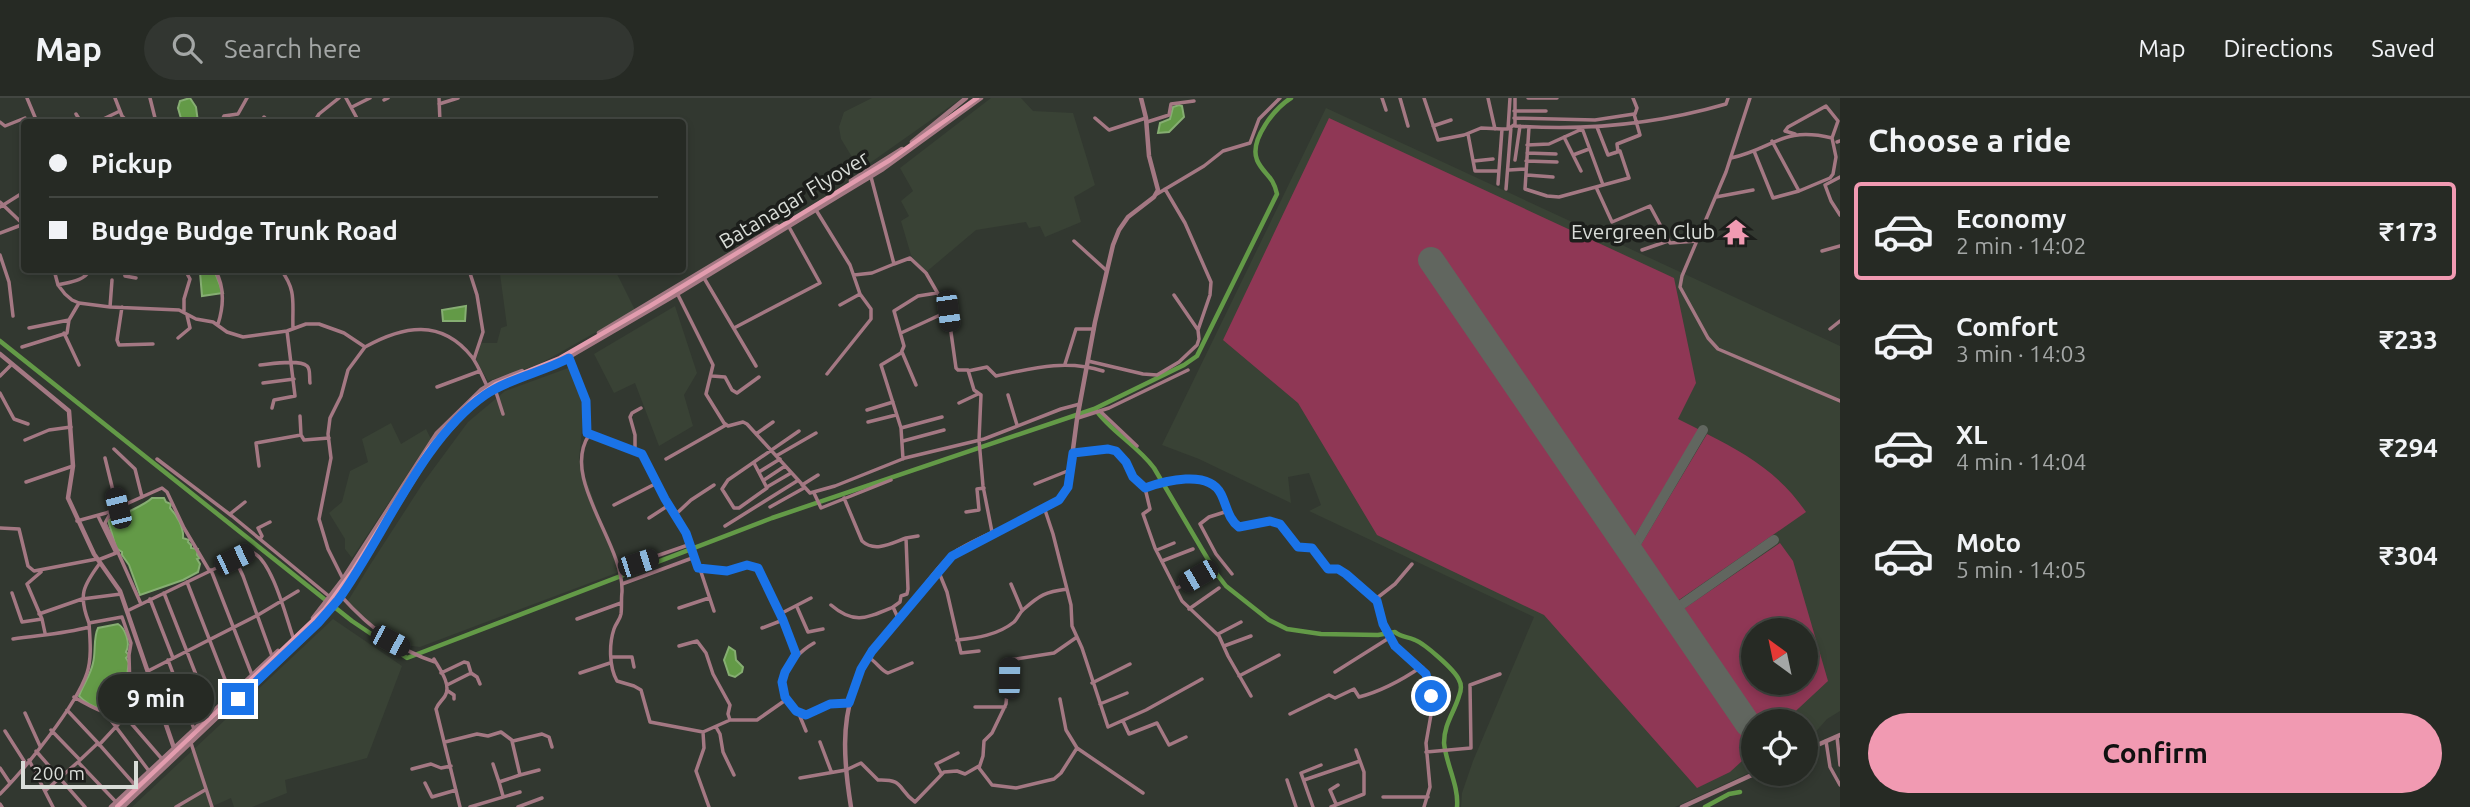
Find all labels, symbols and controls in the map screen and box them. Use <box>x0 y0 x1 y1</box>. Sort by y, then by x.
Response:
search box <box>144 17 634 80</box>
icon: search <box>168 29 206 67</box>
text: Map <box>35 30 102 67</box>
text: Search here <box>224 34 362 63</box>
text: Map <box>2138 35 2185 62</box>
text: Directions <box>2223 35 2333 62</box>
text: Saved <box>2371 35 2435 62</box>
text: Choose a ride <box>1868 122 2071 158</box>
street label: Batanagar Flyover <box>714 145 873 253</box>
text: Pickup <box>91 149 173 178</box>
icon: car <box>1872 200 1935 263</box>
text: Economy <box>1956 204 2066 233</box>
text: Budge Budge Trunk Road <box>91 216 398 245</box>
temple icon: Evergreen Club <box>1721 217 1751 247</box>
text: ₹173 <box>2379 217 2438 246</box>
place label: Evergreen Club <box>1571 219 1715 243</box>
text: 2 min · 14:02 <box>1956 233 2087 258</box>
car <box>935 289 962 333</box>
icon: car <box>1872 308 1935 371</box>
text: Comfort <box>1956 312 2059 341</box>
text: ₹233 <box>2379 325 2438 354</box>
text: 3 min · 14:03 <box>1956 341 2087 366</box>
icon: car <box>1872 416 1935 479</box>
text: XL <box>1956 420 1987 449</box>
text: ₹294 <box>2379 433 2438 462</box>
text: 4 min · 14:04 <box>1956 449 2087 474</box>
car <box>103 485 134 531</box>
icon: car <box>1872 524 1935 587</box>
text: Moto <box>1956 528 2021 557</box>
car <box>211 540 258 578</box>
text: ₹304 <box>2379 541 2438 570</box>
car <box>615 547 662 579</box>
car <box>1175 556 1222 596</box>
text: 5 min · 14:05 <box>1956 557 2087 582</box>
north arrow <box>1741 618 1818 695</box>
map controls <box>1741 618 1818 786</box>
car <box>367 622 414 660</box>
car <box>999 657 1020 699</box>
callout: 9 min <box>98 674 214 724</box>
route start <box>1415 680 1447 712</box>
route end <box>222 683 254 715</box>
text: 9 min <box>127 686 185 711</box>
button: locate <box>1741 709 1818 786</box>
button: Confirm <box>1868 713 2442 793</box>
scale bar <box>21 758 138 790</box>
text: 200 m <box>32 762 85 784</box>

